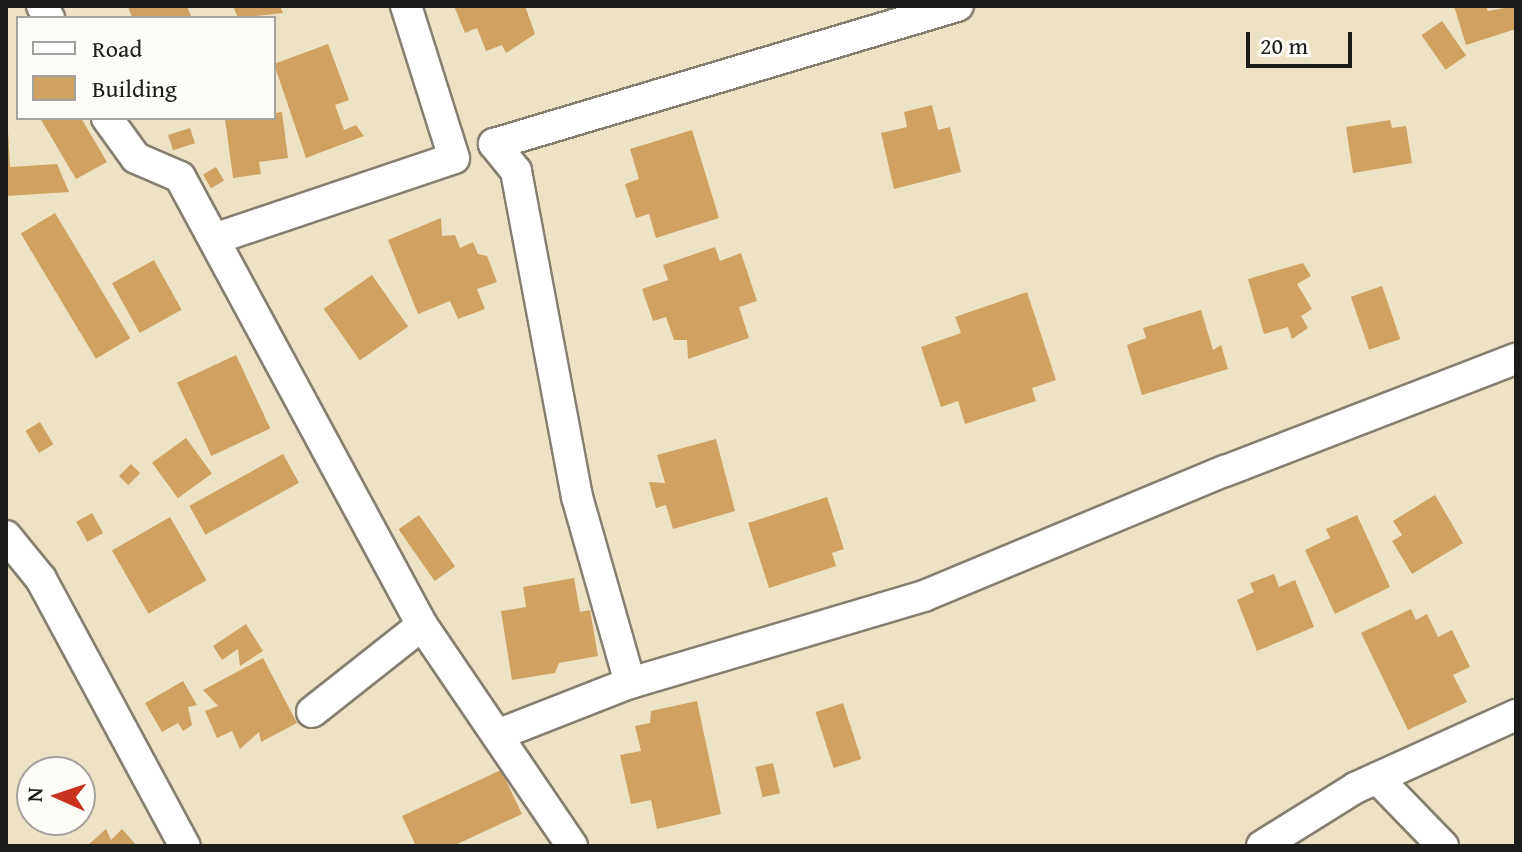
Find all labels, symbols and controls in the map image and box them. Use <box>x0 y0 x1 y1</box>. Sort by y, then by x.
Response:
legend <box>16 16 276 120</box>
scale bar <box>1250 16 1356 66</box>
text: 20 m <box>1260 28 1308 63</box>
text: Road <box>92 31 142 66</box>
text: Building <box>92 71 177 106</box>
north arrow <box>16 756 96 836</box>
text: N <box>18 787 50 803</box>

